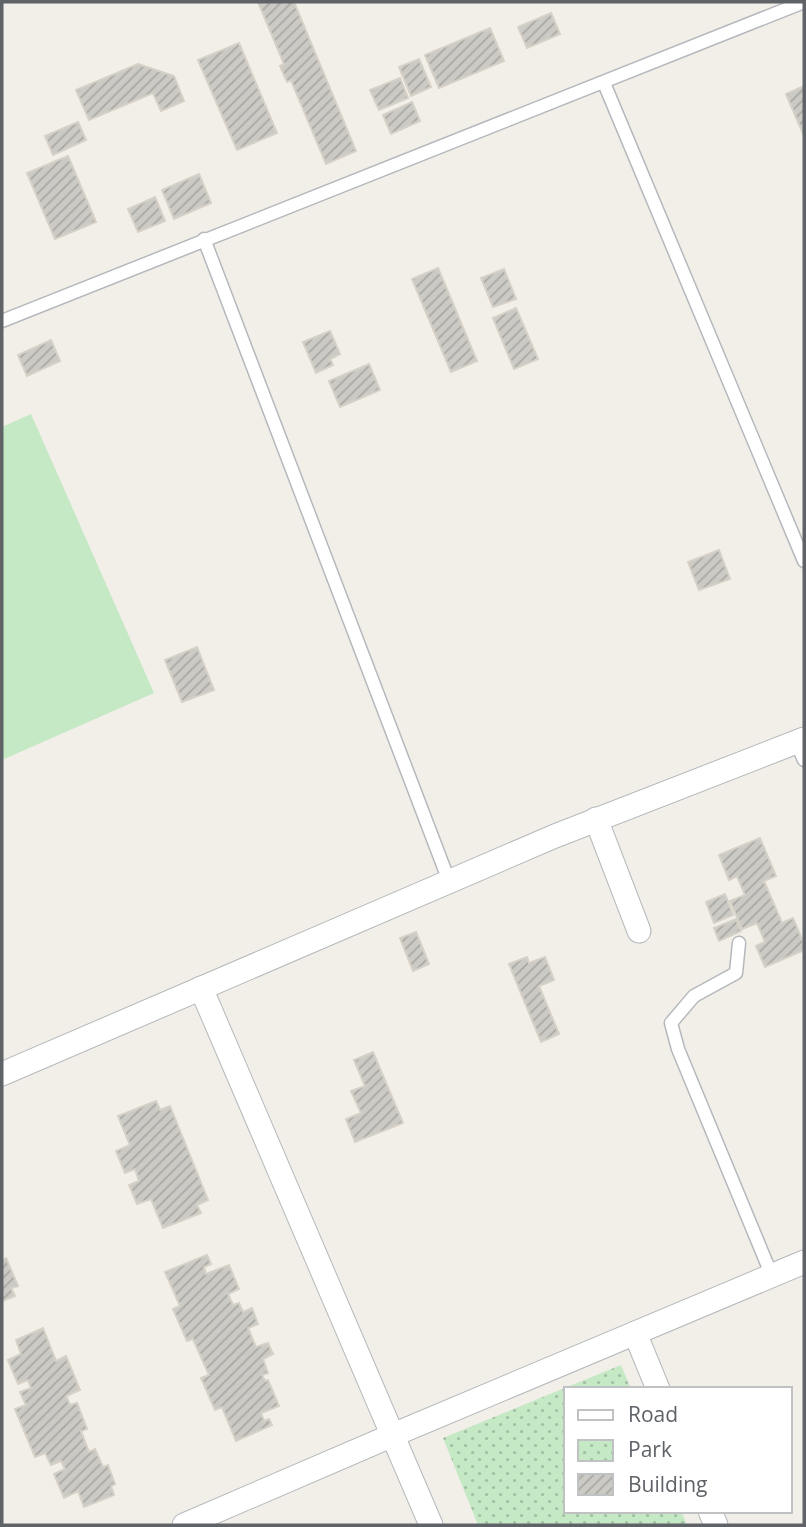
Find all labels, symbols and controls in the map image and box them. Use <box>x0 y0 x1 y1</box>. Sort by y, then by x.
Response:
legend <box>564 1387 792 1513</box>
text: Road <box>628 1400 678 1428</box>
text: Park <box>628 1435 672 1463</box>
text: Building <box>628 1470 707 1498</box>

